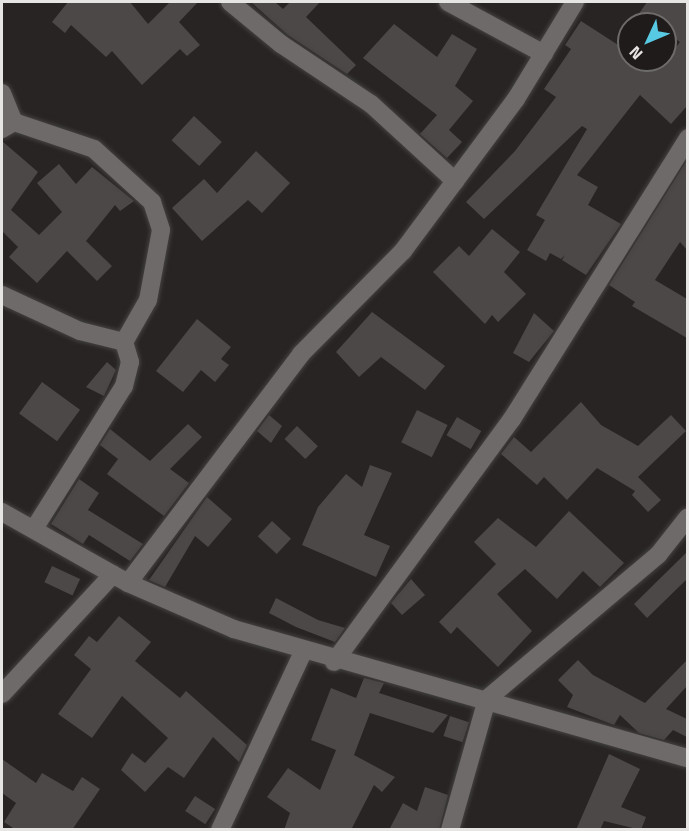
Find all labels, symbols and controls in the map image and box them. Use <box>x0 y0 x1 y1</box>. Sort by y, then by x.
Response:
north arrow <box>617 12 677 72</box>
text: N <box>623 41 648 65</box>

